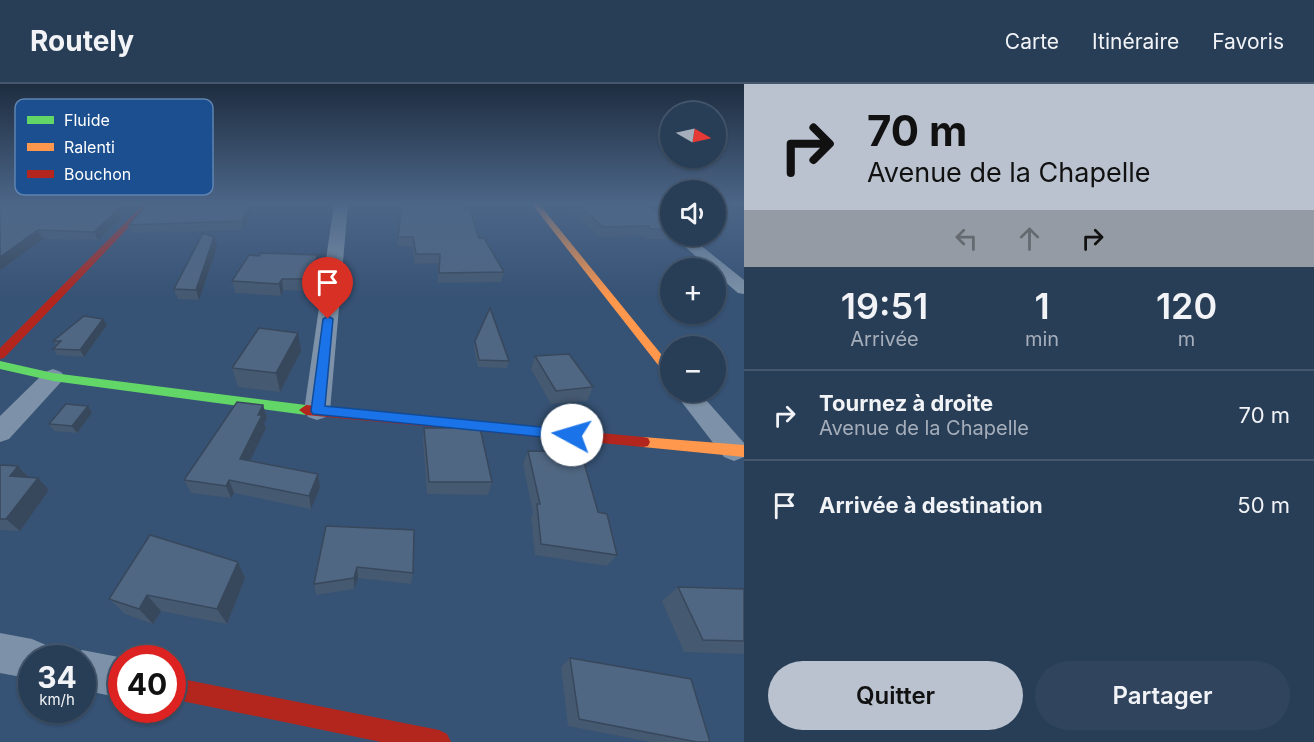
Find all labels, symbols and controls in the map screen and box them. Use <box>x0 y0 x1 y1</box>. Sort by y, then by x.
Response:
text: Routely <box>30 24 134 58</box>
text: Carte <box>1005 29 1059 54</box>
text: Itinéraire <box>1092 29 1179 54</box>
text: Favoris <box>1212 29 1284 54</box>
legend <box>15 99 213 195</box>
north arrow <box>660 102 726 168</box>
map controls <box>660 102 726 402</box>
text: 70 m <box>867 105 967 156</box>
icon: right <box>768 108 846 186</box>
text: Fluide <box>64 110 110 130</box>
text: Ralenti <box>64 137 115 157</box>
text: Avenue de la Chapelle <box>867 156 1151 189</box>
text: Bouchon <box>64 164 131 184</box>
button: sound <box>660 180 726 246</box>
icon: left <box>950 222 983 255</box>
icon: ahead <box>1013 222 1046 255</box>
icon: right <box>1076 222 1109 255</box>
pin <box>302 257 353 319</box>
button: + <box>660 258 726 324</box>
icon: arrive <box>311 266 344 299</box>
text: 19:51 <box>841 284 928 328</box>
text: 1 <box>1034 284 1050 328</box>
text: 120 <box>1156 284 1217 328</box>
text: Arrivée <box>850 327 919 351</box>
text: min <box>1025 327 1059 351</box>
text: m <box>1178 327 1195 351</box>
button: − <box>660 336 726 402</box>
text: Tournez à droite <box>819 390 993 416</box>
icon: right <box>768 399 801 432</box>
text: 70 m <box>1239 402 1290 428</box>
position arrow <box>540 403 604 467</box>
text: Avenue de la Chapelle <box>819 416 1029 440</box>
icon: arrive <box>768 489 801 522</box>
text: Arrivée à destination <box>819 492 1043 518</box>
text: 50 m <box>1237 492 1290 518</box>
speed limit sign: 40 <box>108 645 186 723</box>
text: 34 <box>37 659 77 695</box>
button: Quitter <box>768 661 1023 730</box>
button: Partager <box>1035 661 1290 730</box>
text: km/h <box>39 690 75 709</box>

